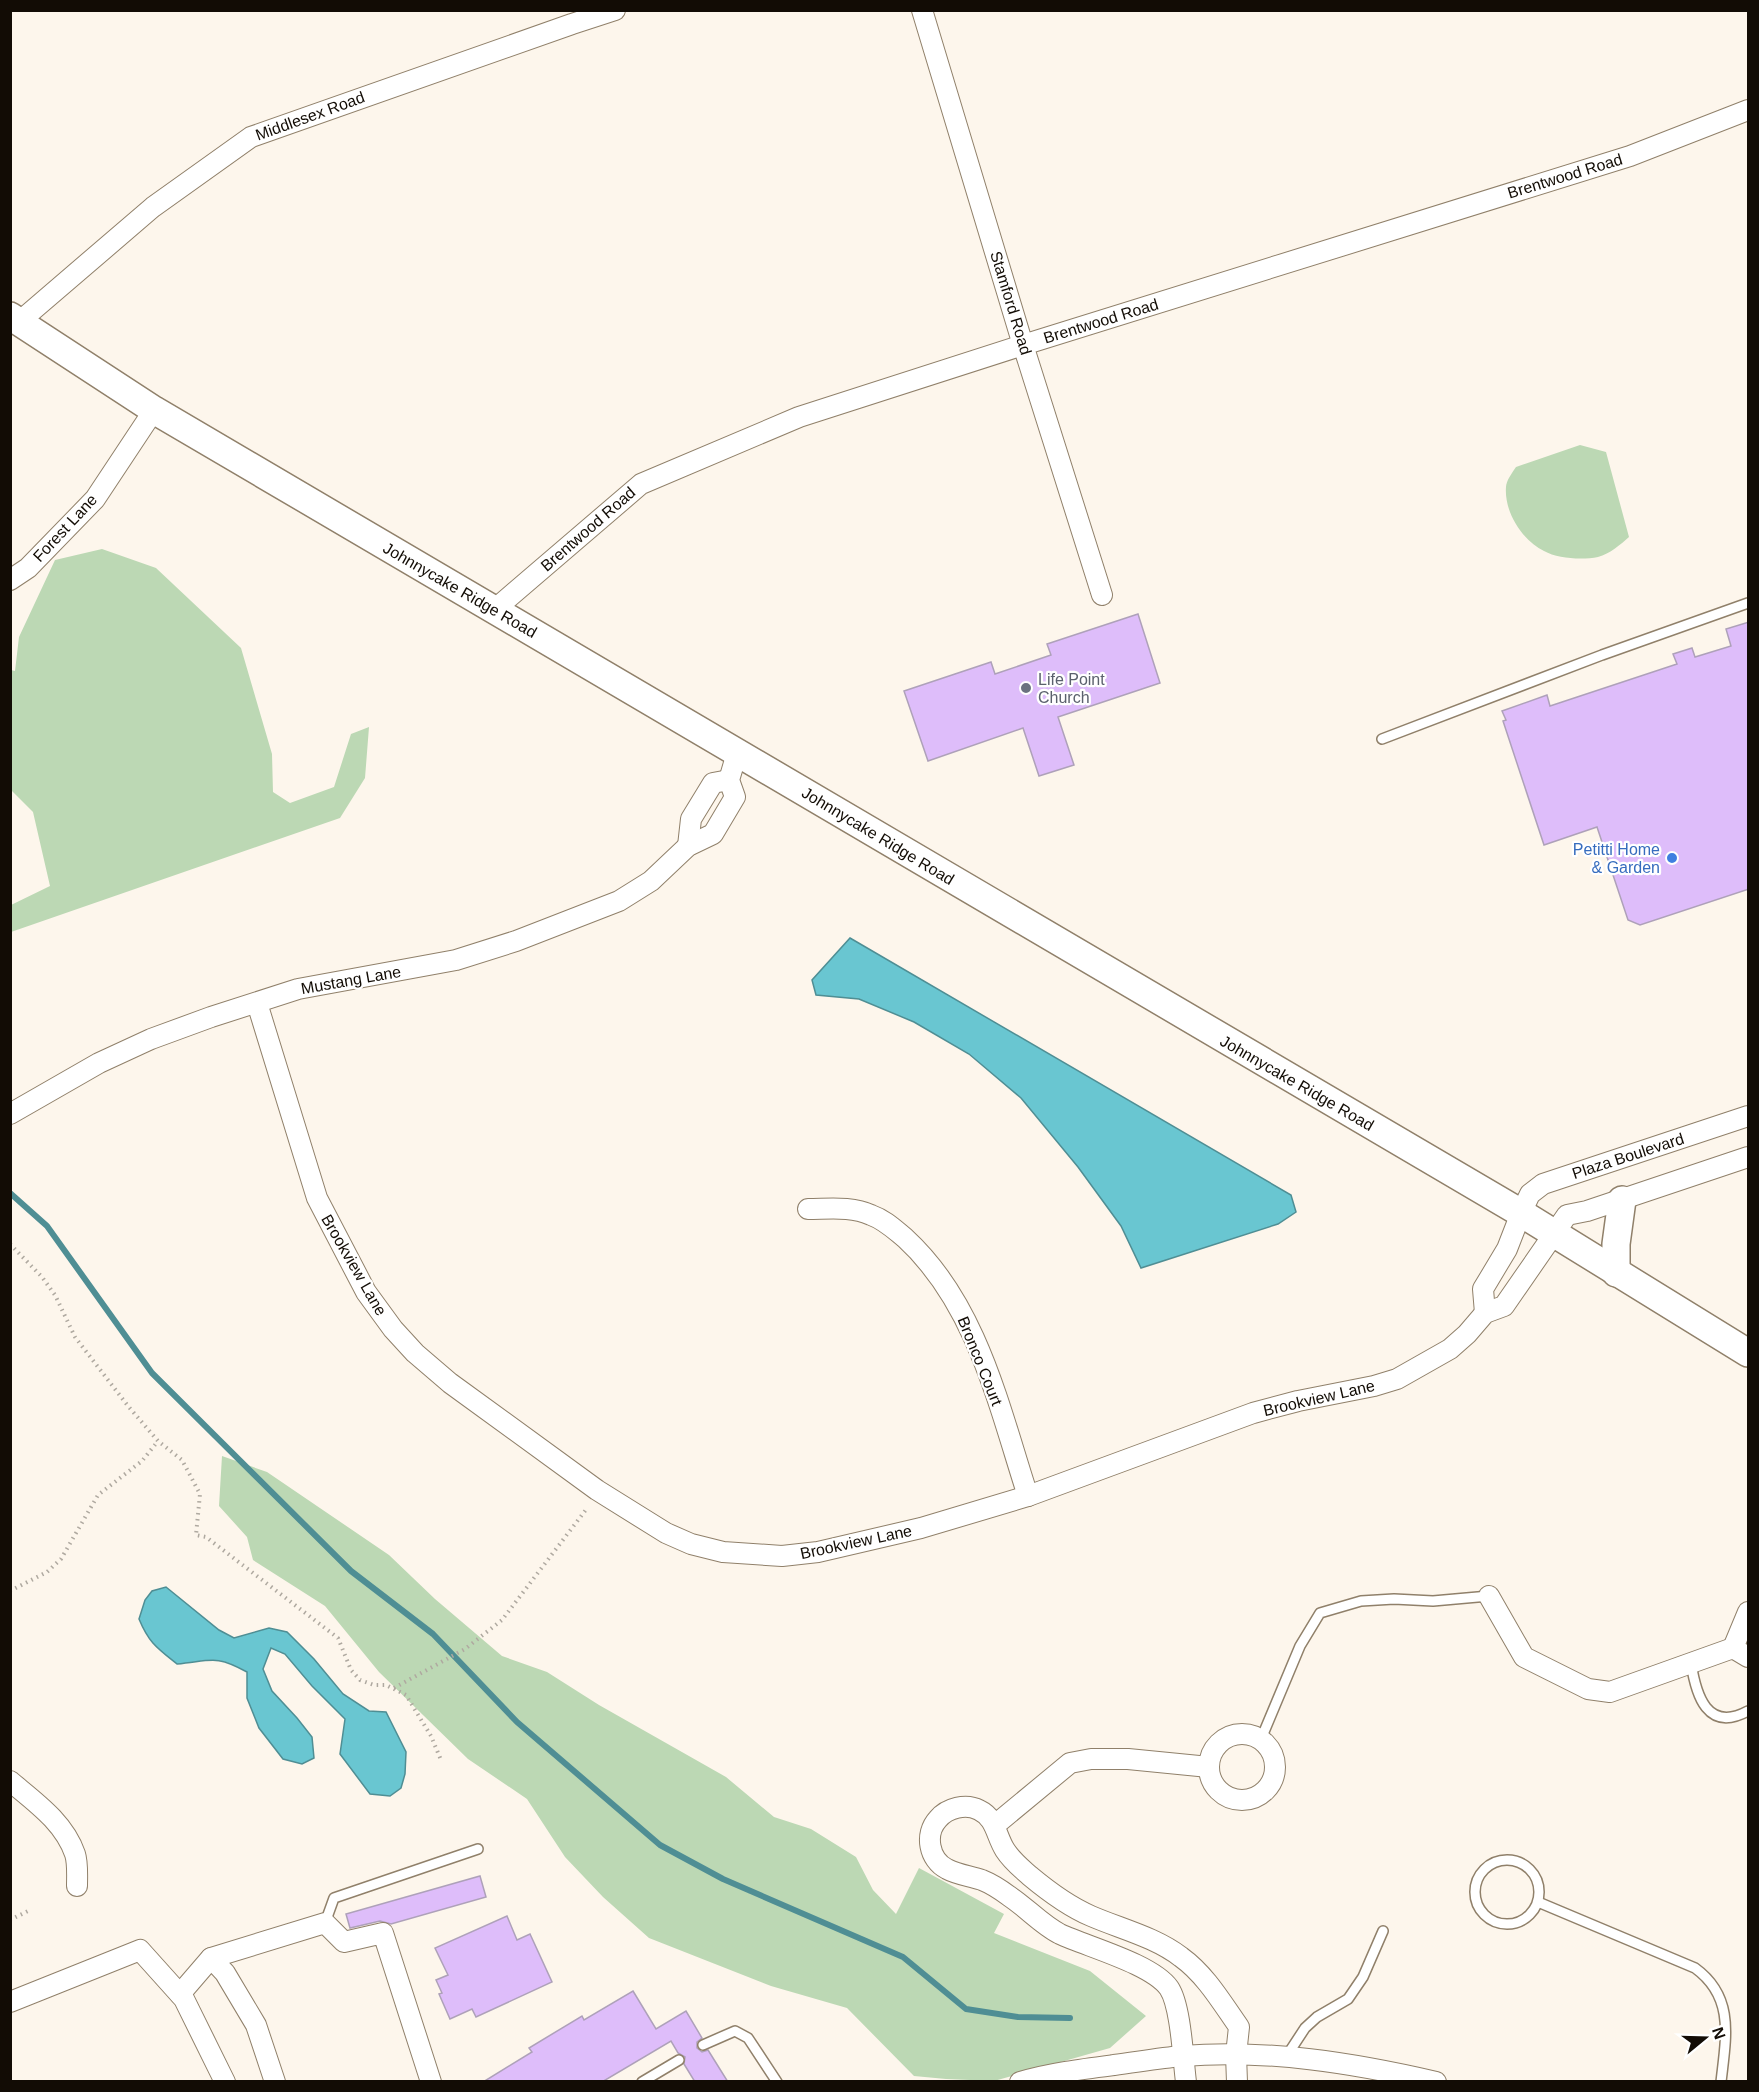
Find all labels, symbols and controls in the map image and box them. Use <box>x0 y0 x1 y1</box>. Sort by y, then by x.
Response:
street label: Middlesex Road <box>253 88 367 144</box>
street label: Brentwood Road <box>1506 150 1624 202</box>
street label: Stamford Road <box>987 249 1035 357</box>
street label: Brentwood Road <box>1042 295 1160 347</box>
street label: Brentwood Road <box>537 483 639 575</box>
street label: Forest Lane <box>30 491 100 565</box>
street label: Johnnycake Ridge Road <box>380 539 540 641</box>
place label: Life Point Church <box>1038 671 1105 706</box>
marker: Life Point Church <box>1019 681 1033 695</box>
street label: Johnnycake Ridge Road <box>799 784 957 888</box>
place label: Petitti Home & Garden <box>1573 841 1660 876</box>
marker: Petitti Home & Garden <box>1665 851 1679 865</box>
street label: Mustang Lane <box>300 963 403 997</box>
street label: Johnnycake Ridge Road <box>1217 1032 1377 1134</box>
street label: Plaza Boulevard <box>1570 1130 1686 1182</box>
street label: Brookview Lane <box>318 1211 390 1319</box>
street label: Bronco Court <box>954 1314 1006 1408</box>
street label: Brookview Lane <box>1262 1377 1376 1419</box>
street label: Brookview Lane <box>799 1522 914 1562</box>
north arrow <box>1675 2008 1735 2068</box>
text: N <box>1709 2025 1729 2042</box>

